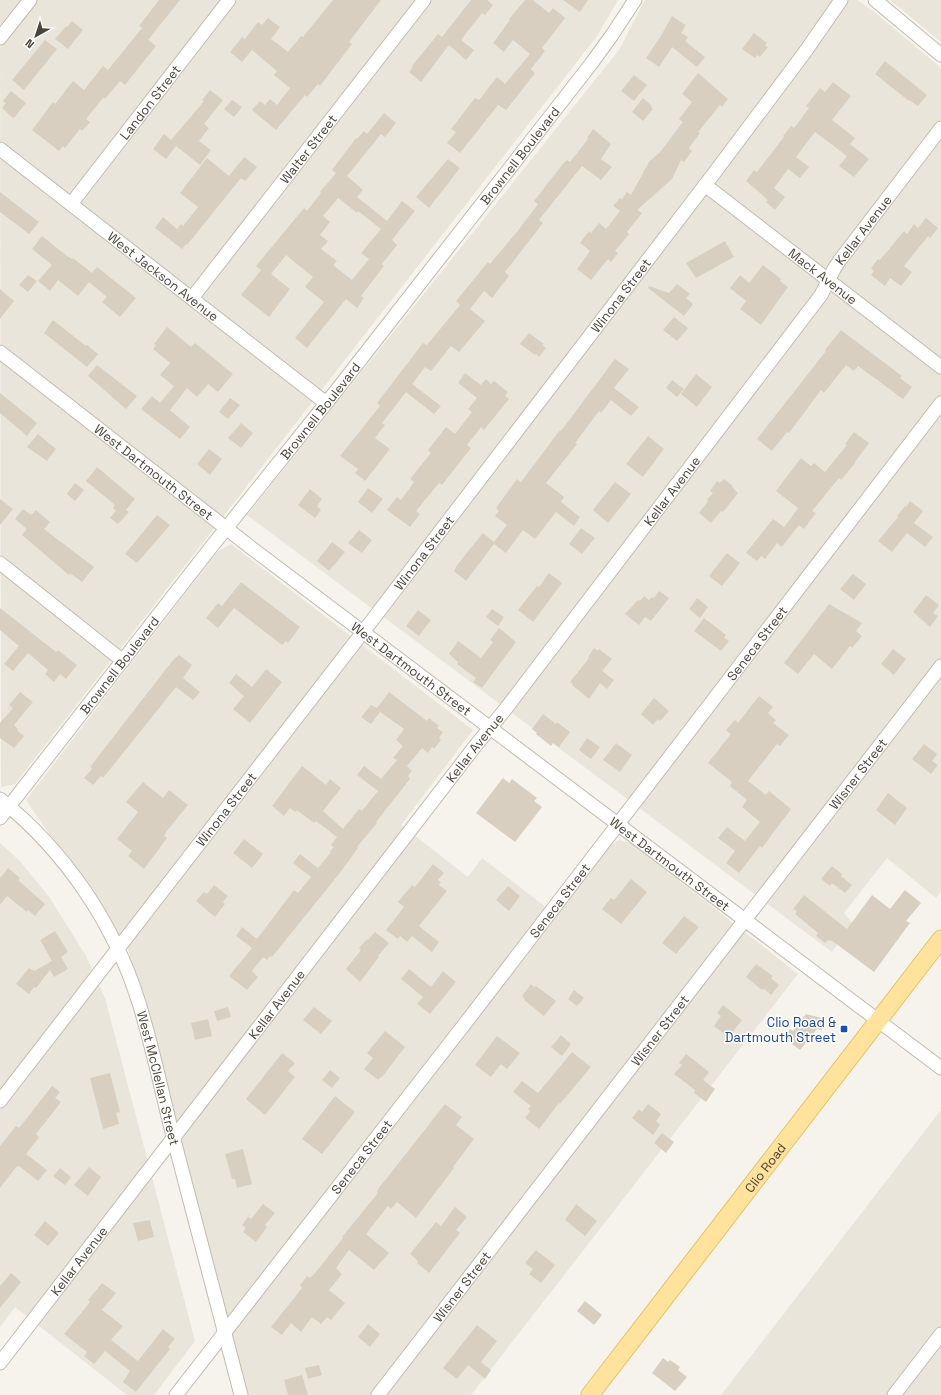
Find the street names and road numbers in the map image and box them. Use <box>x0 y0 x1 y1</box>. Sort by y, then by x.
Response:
street label: Landon Street <box>116 61 184 143</box>
street label: Brownell Boulevard <box>476 103 563 208</box>
street label: Walter Street <box>276 111 340 187</box>
street label: Kellar Avenue <box>831 192 895 268</box>
street label: West Jackson Avenue <box>104 228 222 325</box>
street label: Mack Avenue <box>785 244 861 308</box>
street label: Winona Street <box>587 255 655 336</box>
street label: Brownell Boulevard <box>276 359 364 463</box>
street label: West Dartmouth Street <box>91 420 217 523</box>
street label: Kellar Avenue <box>640 452 704 529</box>
street label: Winona Street <box>390 512 458 593</box>
street label: Seneca Street <box>723 602 791 684</box>
street label: Brownell Boulevard <box>76 613 163 717</box>
street label: West Dartmouth Street <box>348 618 475 719</box>
street label: Kellar Avenue <box>442 710 507 786</box>
street label: Wisner Street <box>825 735 891 813</box>
street label: Winona Street <box>192 769 260 850</box>
street label: West Dartmouth Street <box>607 813 734 914</box>
street label: Seneca Street <box>526 859 594 941</box>
street label: Kellar Avenue <box>244 966 309 1042</box>
street label: Wisner Street <box>627 991 693 1069</box>
street label: West McClellan Street <box>133 1009 184 1147</box>
street label: Seneca Street <box>327 1116 396 1197</box>
street label: Clio Road <box>741 1139 790 1196</box>
street label: Kellar Avenue <box>47 1223 111 1299</box>
street label: Wisner Street <box>429 1248 495 1325</box>

